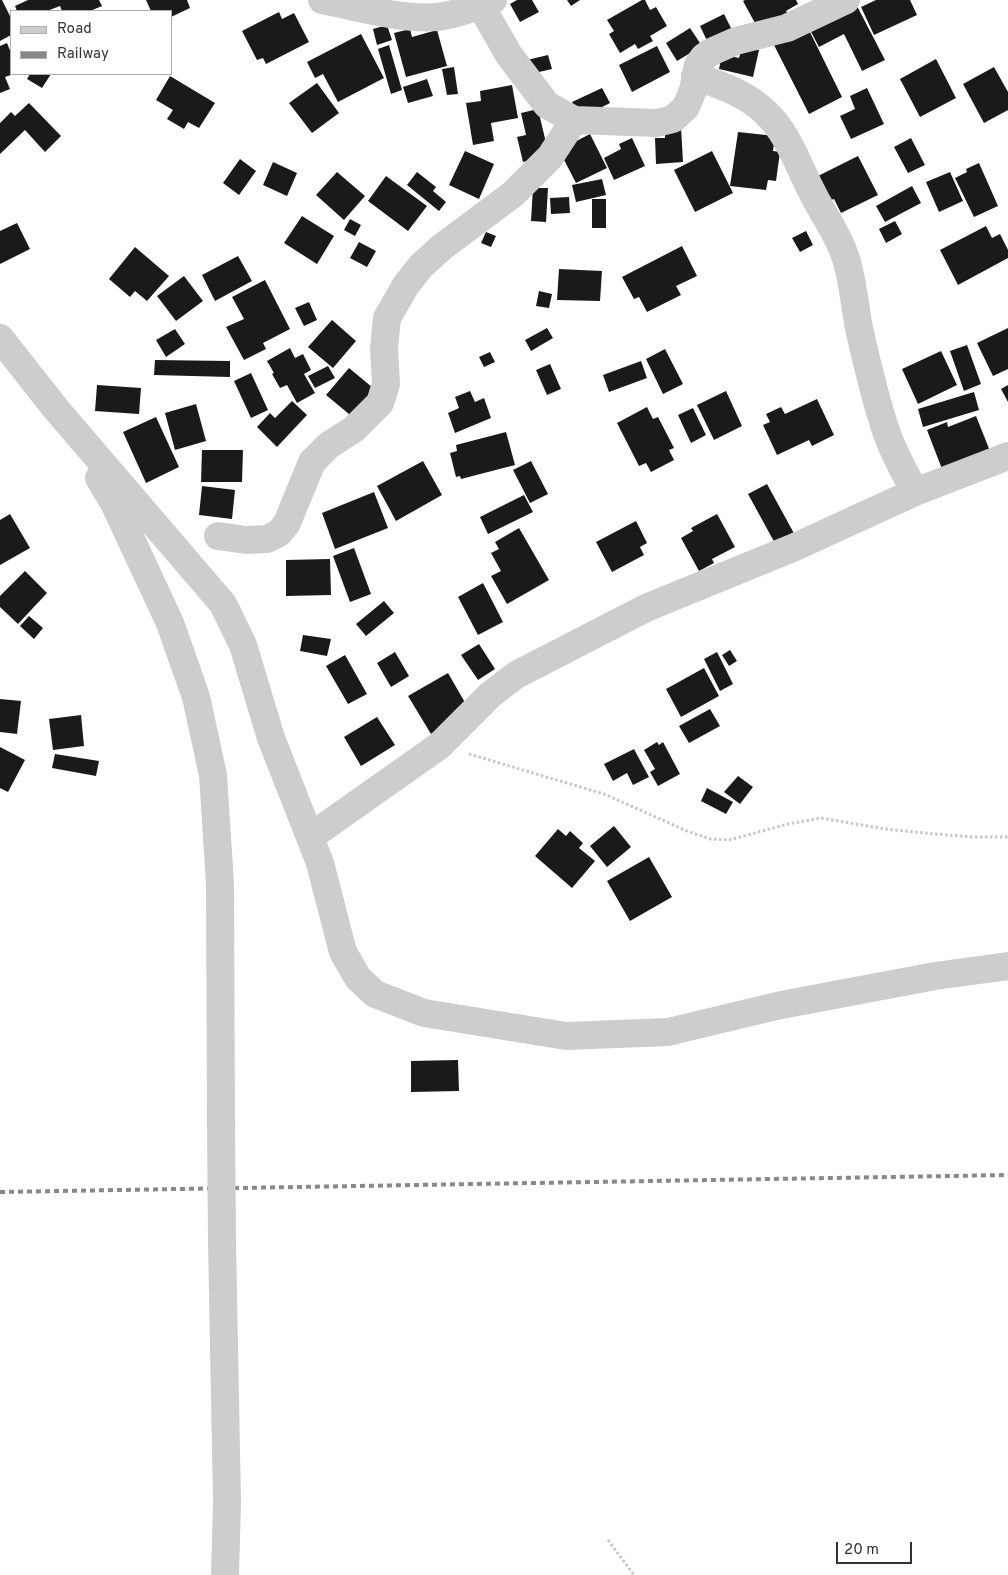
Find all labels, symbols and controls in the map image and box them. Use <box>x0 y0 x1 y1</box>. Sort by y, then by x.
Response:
legend <box>10 10 172 75</box>
text: Road <box>57 20 92 39</box>
text: Railway <box>57 45 109 64</box>
scale bar <box>838 1532 914 1564</box>
text: 20 m <box>844 1541 879 1560</box>

